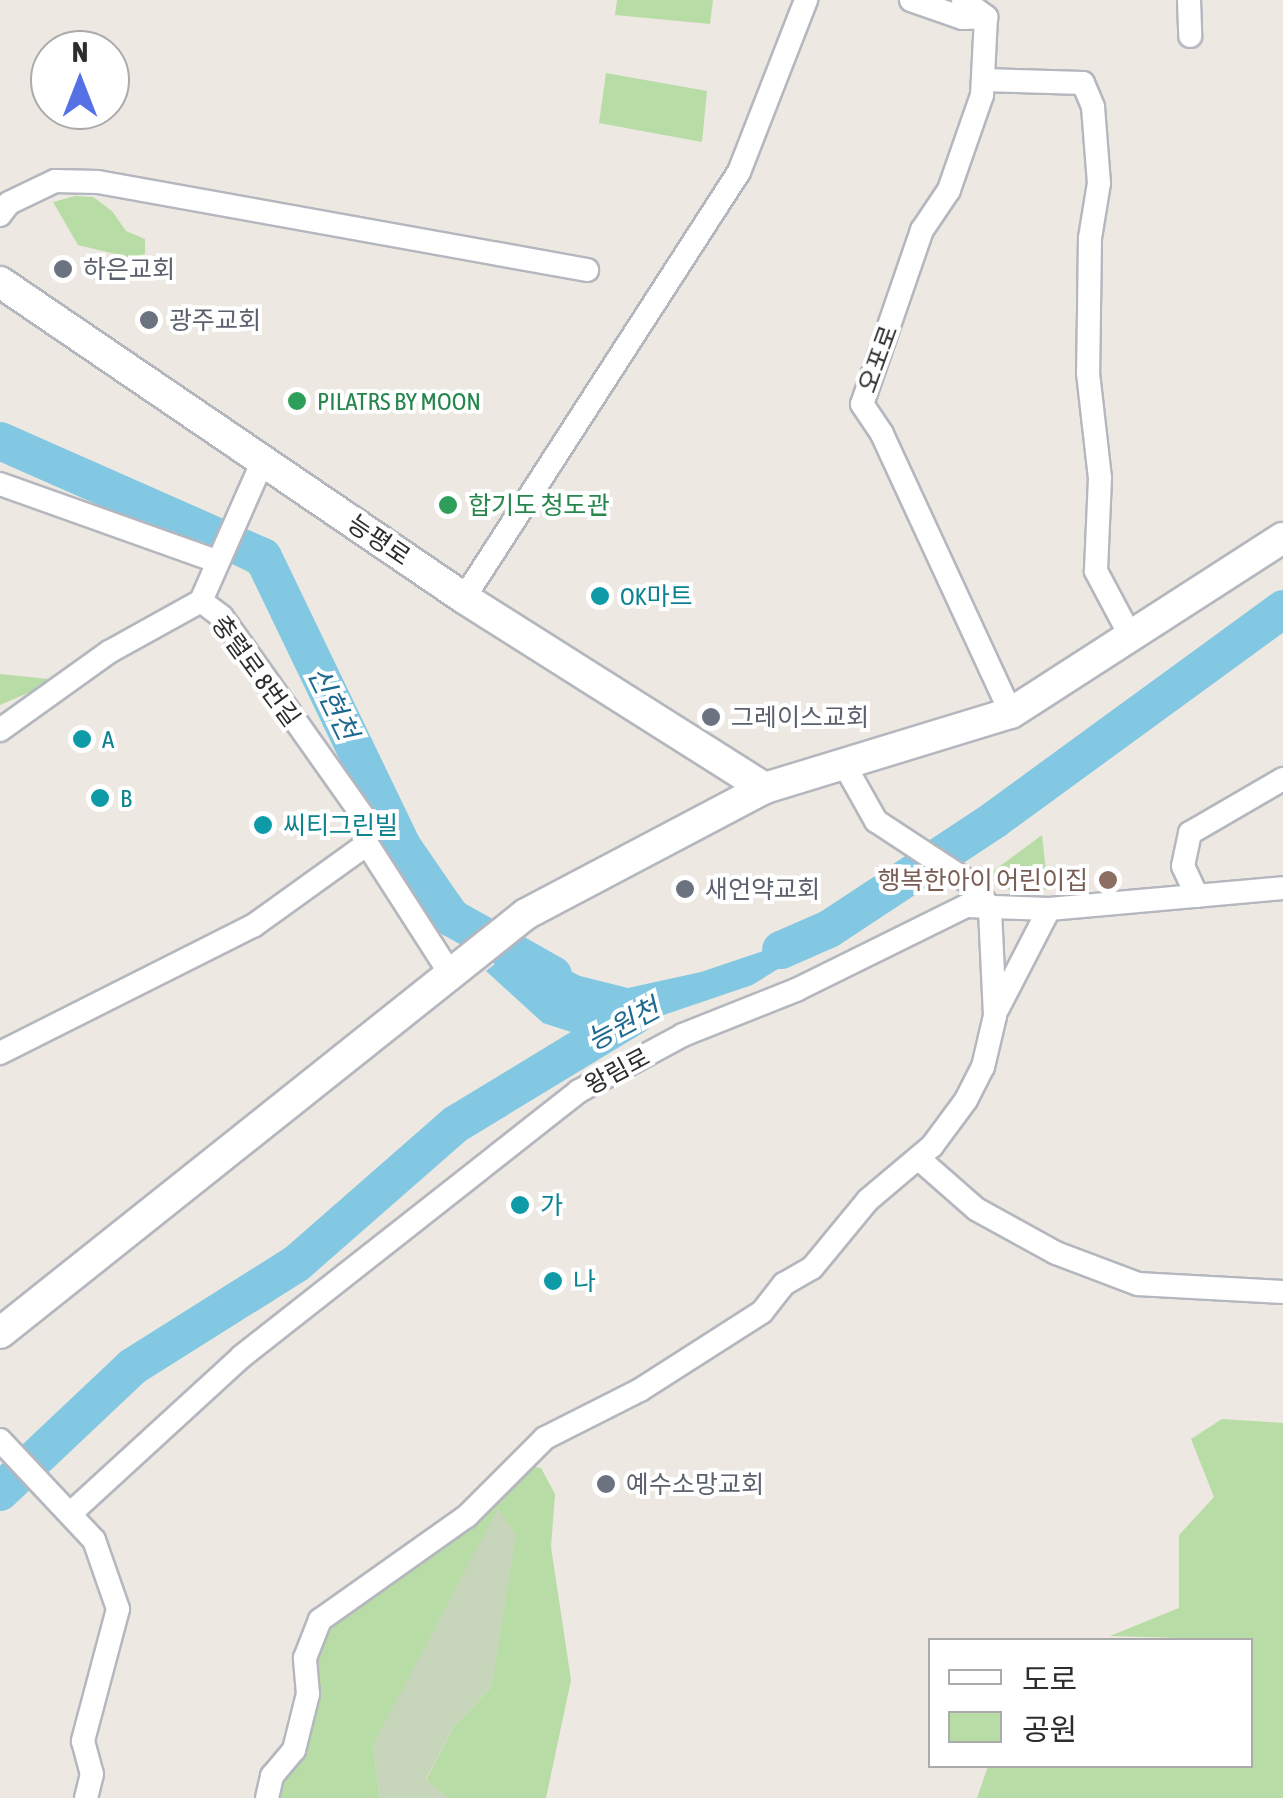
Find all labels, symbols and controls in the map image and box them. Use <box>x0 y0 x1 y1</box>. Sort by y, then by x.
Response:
north arrow <box>30 30 130 130</box>
text: N <box>72 36 88 68</box>
place label: 하은교회 <box>83 254 175 284</box>
marker: 하은교회 <box>52 258 74 280</box>
place label: 광주교회 <box>169 305 261 335</box>
marker: 광주교회 <box>138 309 160 331</box>
street label: 오포로 <box>852 321 904 397</box>
place label: PILATRS BY MOON <box>317 386 481 416</box>
marker: PILATRS BY MOON <box>286 390 308 412</box>
place label: 합기도 청도관 <box>468 490 609 520</box>
marker: 합기도 청도관 <box>437 494 459 516</box>
street label: 능평로 <box>342 508 416 572</box>
place label: OK마트 <box>620 581 693 611</box>
marker: OK마트 <box>589 585 611 607</box>
street label: 충렬로 8번길 <box>206 610 306 732</box>
water label: 신현천 <box>301 661 365 745</box>
place label: 그레이스교회 <box>731 702 869 732</box>
marker: 그레이스교회 <box>700 706 722 728</box>
place label: A <box>102 724 114 754</box>
marker: A <box>71 728 93 750</box>
place label: B <box>120 783 132 813</box>
marker: B <box>89 787 111 809</box>
place label: 씨티그린빌 <box>283 810 398 840</box>
marker: 씨티그린빌 <box>252 814 274 836</box>
place label: 행복한아이 어린이집 <box>878 865 1088 895</box>
marker: 행복한아이 어린이집 <box>1097 869 1119 891</box>
place label: 새언약교회 <box>705 874 820 904</box>
marker: 새언약교회 <box>674 878 696 900</box>
water label: 능원천 <box>581 991 665 1057</box>
street label: 왕림로 <box>579 1042 655 1100</box>
place label: 가 <box>540 1190 563 1220</box>
marker: 가 <box>509 1194 531 1216</box>
place label: 나 <box>573 1266 596 1296</box>
marker: 나 <box>542 1270 564 1292</box>
place label: 예수소망교회 <box>626 1469 764 1499</box>
marker: 예수소망교회 <box>595 1473 617 1495</box>
legend <box>928 1638 1253 1768</box>
text: 도로 <box>1022 1662 1077 1696</box>
text: 공원 <box>1022 1712 1077 1746</box>

